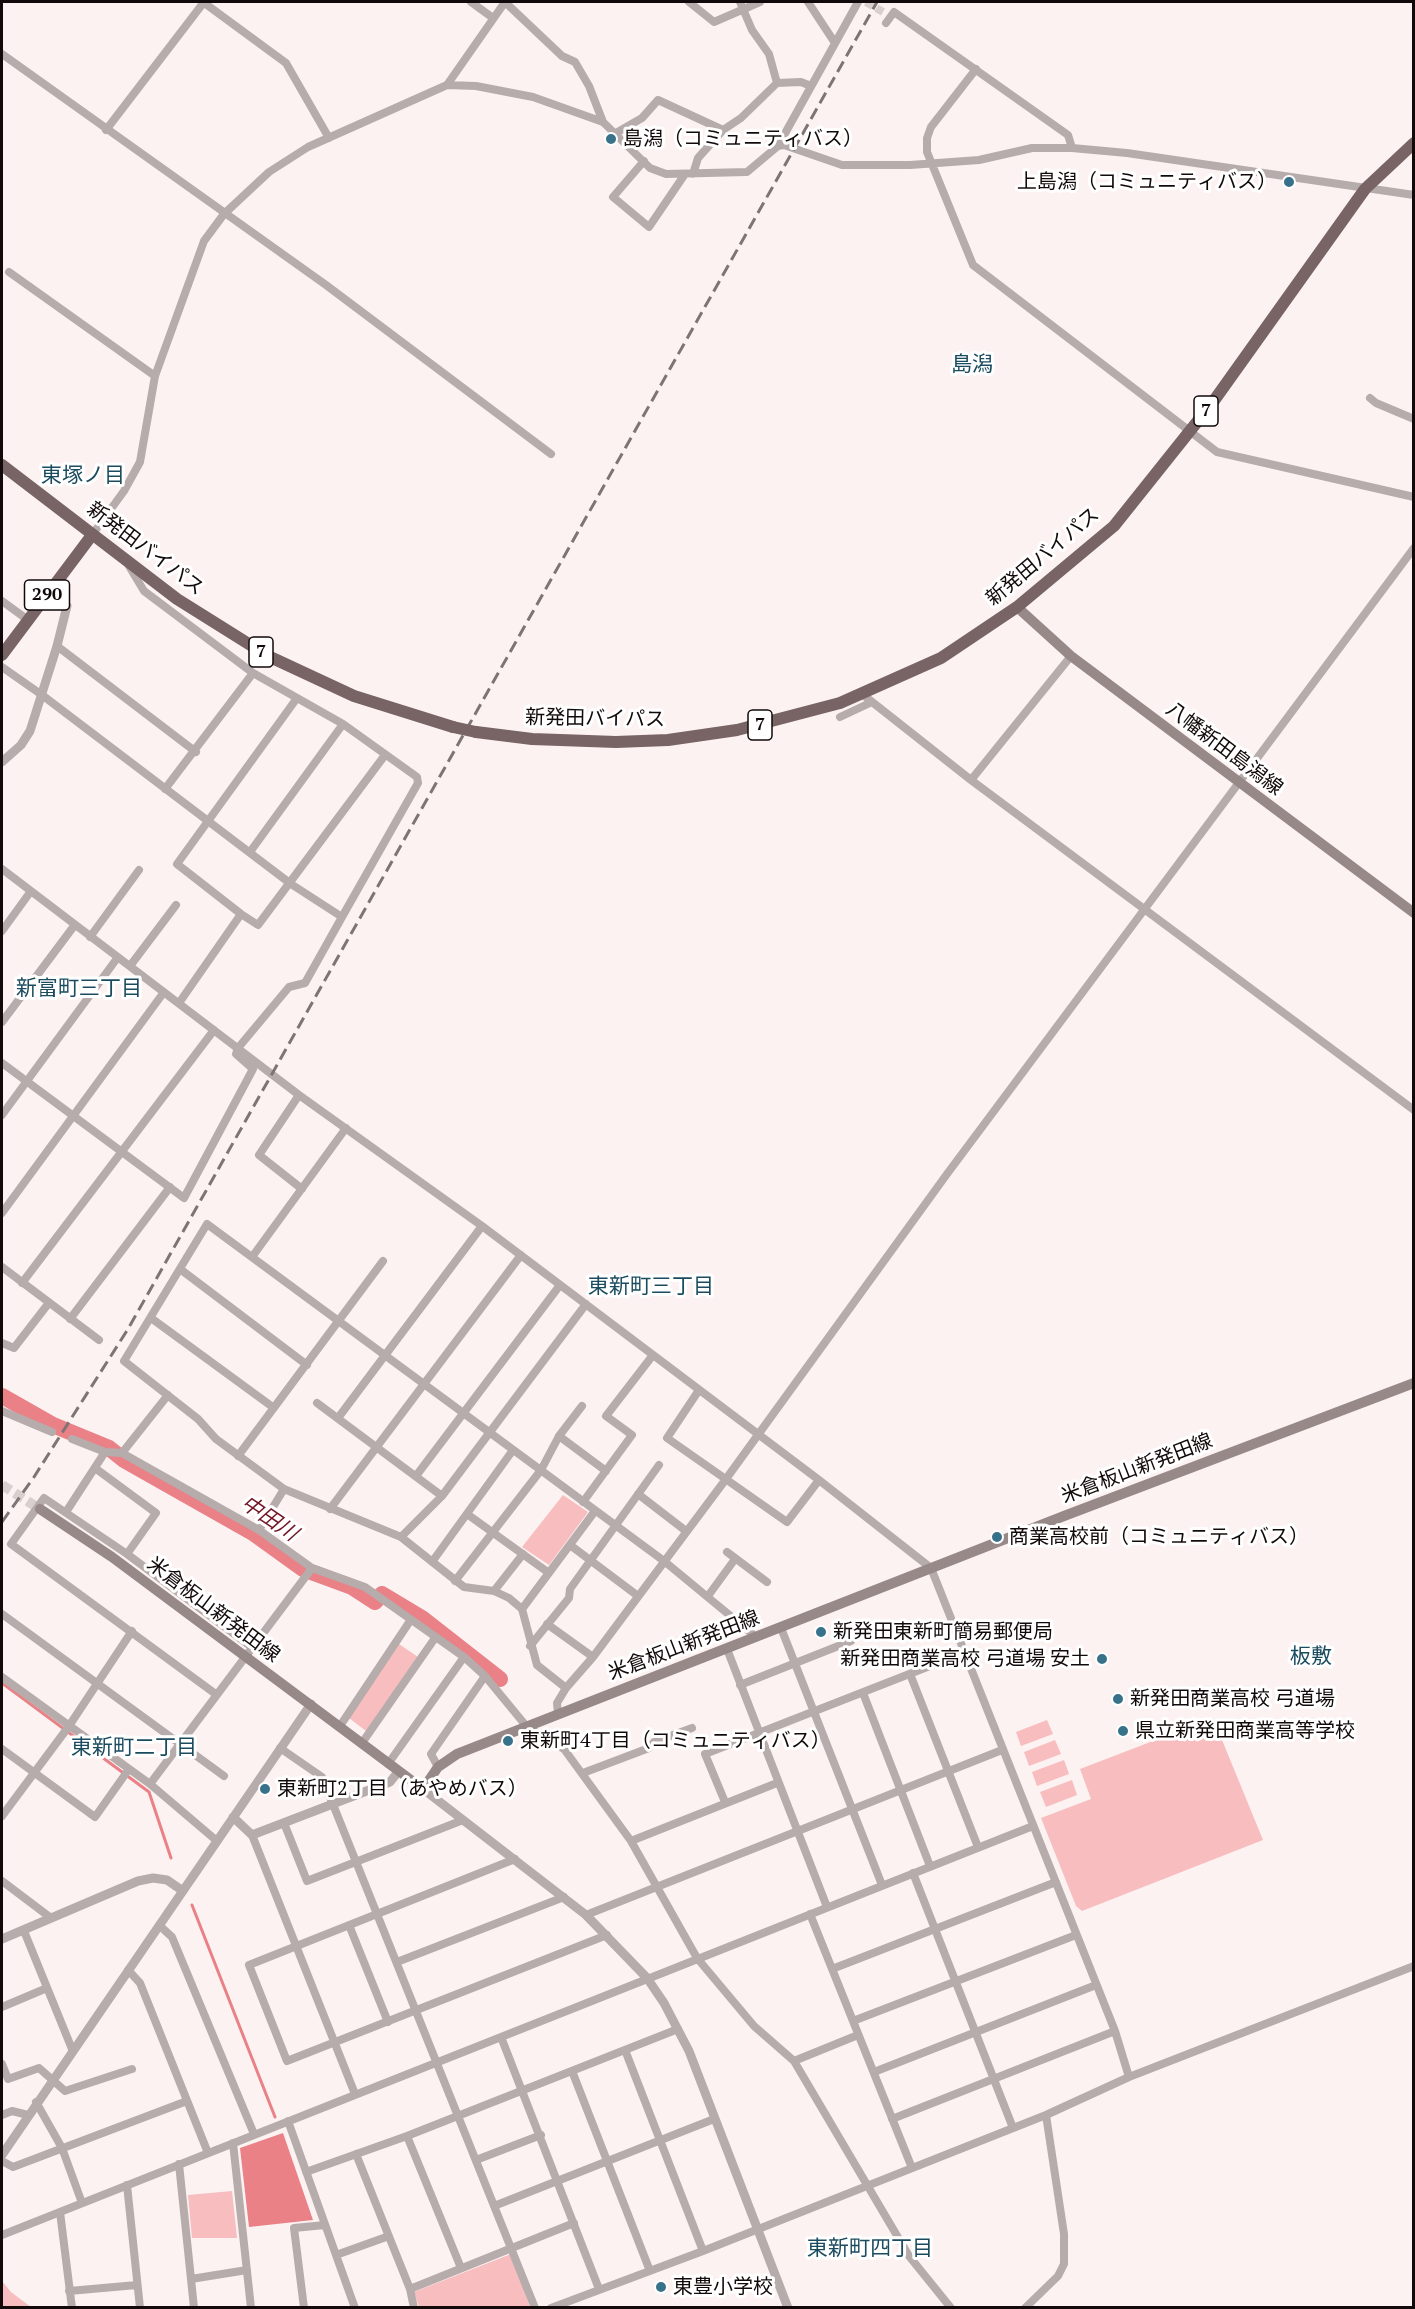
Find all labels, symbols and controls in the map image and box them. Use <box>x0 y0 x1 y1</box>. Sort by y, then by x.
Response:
place label: 島潟（コミュニティバス） <box>623 127 863 151</box>
marker: 島潟（コミュニティバス） <box>604 132 618 146</box>
place label: 上島潟（コミュニティバス） <box>1017 170 1277 194</box>
marker: 上島潟（コミュニティバス） <box>1282 175 1296 189</box>
district label: 島潟 <box>951 352 993 378</box>
road number: 7 <box>1194 396 1218 426</box>
district label: 東塚ノ目 <box>41 463 125 489</box>
street label: 新発田バイパス <box>82 497 208 601</box>
street label: 新発田バイパス <box>982 503 1104 611</box>
road number: 290 <box>24 580 70 610</box>
road number: 7 <box>249 637 273 667</box>
street label: 八幡新田島潟線 <box>1161 697 1287 801</box>
street label: 新発田バイパス <box>525 706 665 732</box>
road number: 7 <box>748 710 772 740</box>
district label: 新富町三丁目 <box>16 976 142 1002</box>
district label: 東新町三丁目 <box>588 1274 714 1300</box>
street label: 米倉板山新発田線 <box>1058 1429 1216 1509</box>
water label: 中田川 <box>236 1491 302 1547</box>
place label: 商業高校前（コミュニティバス） <box>1009 1525 1309 1549</box>
marker: 商業高校前（コミュニティバス） <box>990 1530 1004 1544</box>
street label: 米倉板山新発田線 <box>142 1552 284 1668</box>
street label: 米倉板山新発田線 <box>605 1606 763 1686</box>
place label: 新発田東新町簡易郵便局 <box>833 1620 1053 1644</box>
marker: 新発田東新町簡易郵便局 <box>814 1625 828 1639</box>
district label: 板敷 <box>1290 1644 1332 1670</box>
place label: 新発田商業高校 弓道場 安土 <box>840 1647 1090 1671</box>
marker: 新発田商業高校 弓道場 安土 <box>1095 1652 1109 1666</box>
place label: 新発田商業高校 弓道場 <box>1130 1687 1335 1711</box>
marker: 新発田商業高校 弓道場 <box>1111 1692 1125 1706</box>
place label: 県立新発田商業高等学校 <box>1135 1719 1355 1743</box>
marker: 県立新発田商業高等学校 <box>1116 1724 1130 1738</box>
place label: 東新町4丁目（コミュニティバス） <box>520 1729 831 1753</box>
marker: 東新町4丁目（コミュニティバス） <box>501 1734 515 1748</box>
district label: 東新町二丁目 <box>71 1735 197 1761</box>
place label: 東新町2丁目（あやめバス） <box>277 1777 528 1801</box>
marker: 東新町2丁目（あやめバス） <box>258 1782 272 1796</box>
district label: 東新町四丁目 <box>807 2236 933 2262</box>
place label: 東豊小学校 <box>673 2275 773 2299</box>
marker: 東豊小学校 <box>654 2280 668 2294</box>

